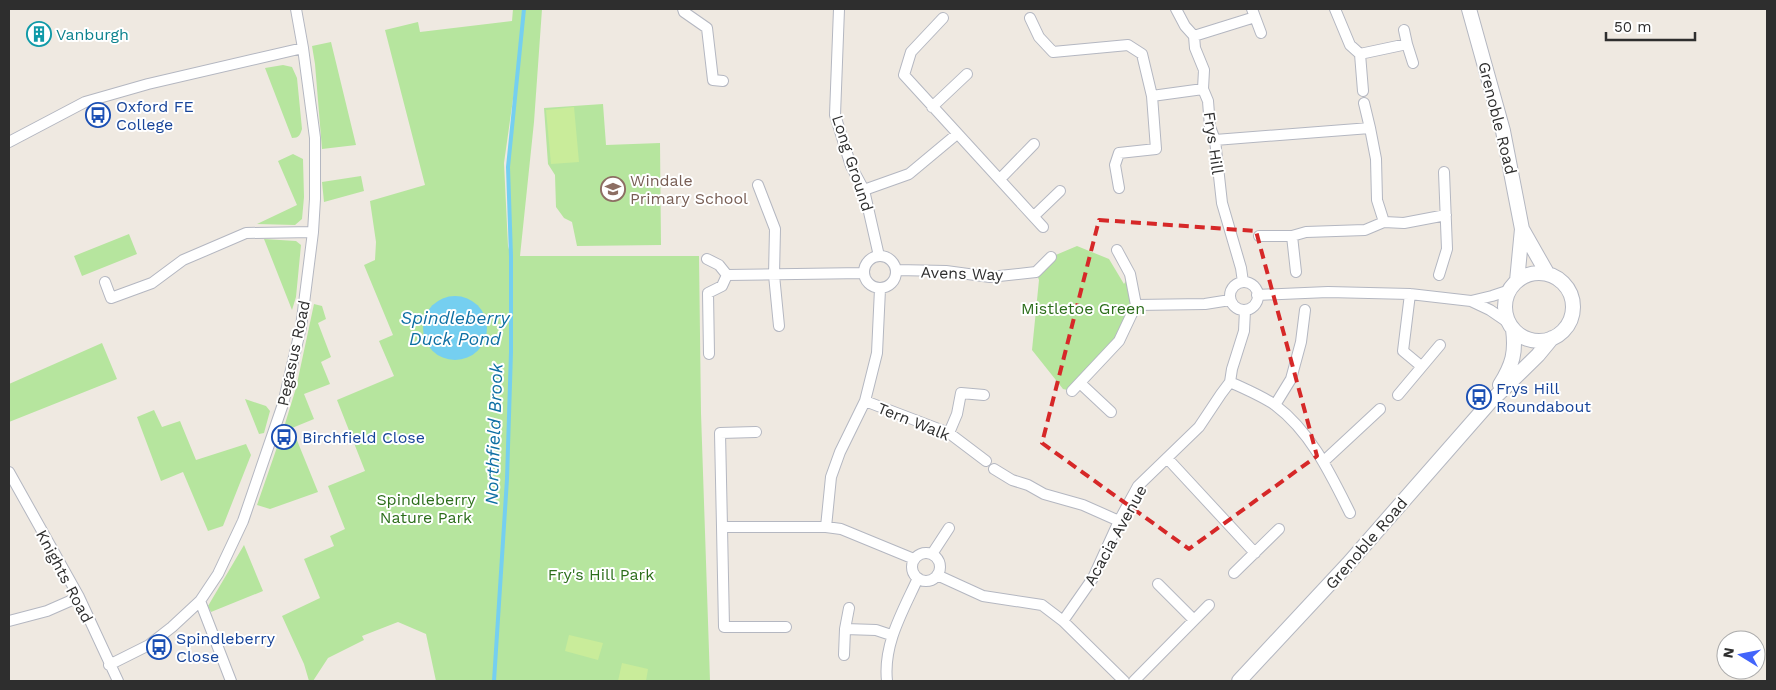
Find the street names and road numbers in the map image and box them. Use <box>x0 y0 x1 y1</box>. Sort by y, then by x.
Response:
street label: Grenoble Road <box>1474 60 1521 176</box>
street label: Frys Hill <box>1200 110 1227 176</box>
street label: Long Ground <box>828 113 877 214</box>
street label: Avens Way <box>920 263 1004 284</box>
street label: Pegasus Road <box>273 298 314 408</box>
street label: Tern Walk <box>875 398 953 445</box>
street label: Acacia Avenue <box>1080 482 1151 589</box>
street label: Grenoble Road <box>1321 494 1411 593</box>
street label: Knights Road <box>32 526 97 626</box>

